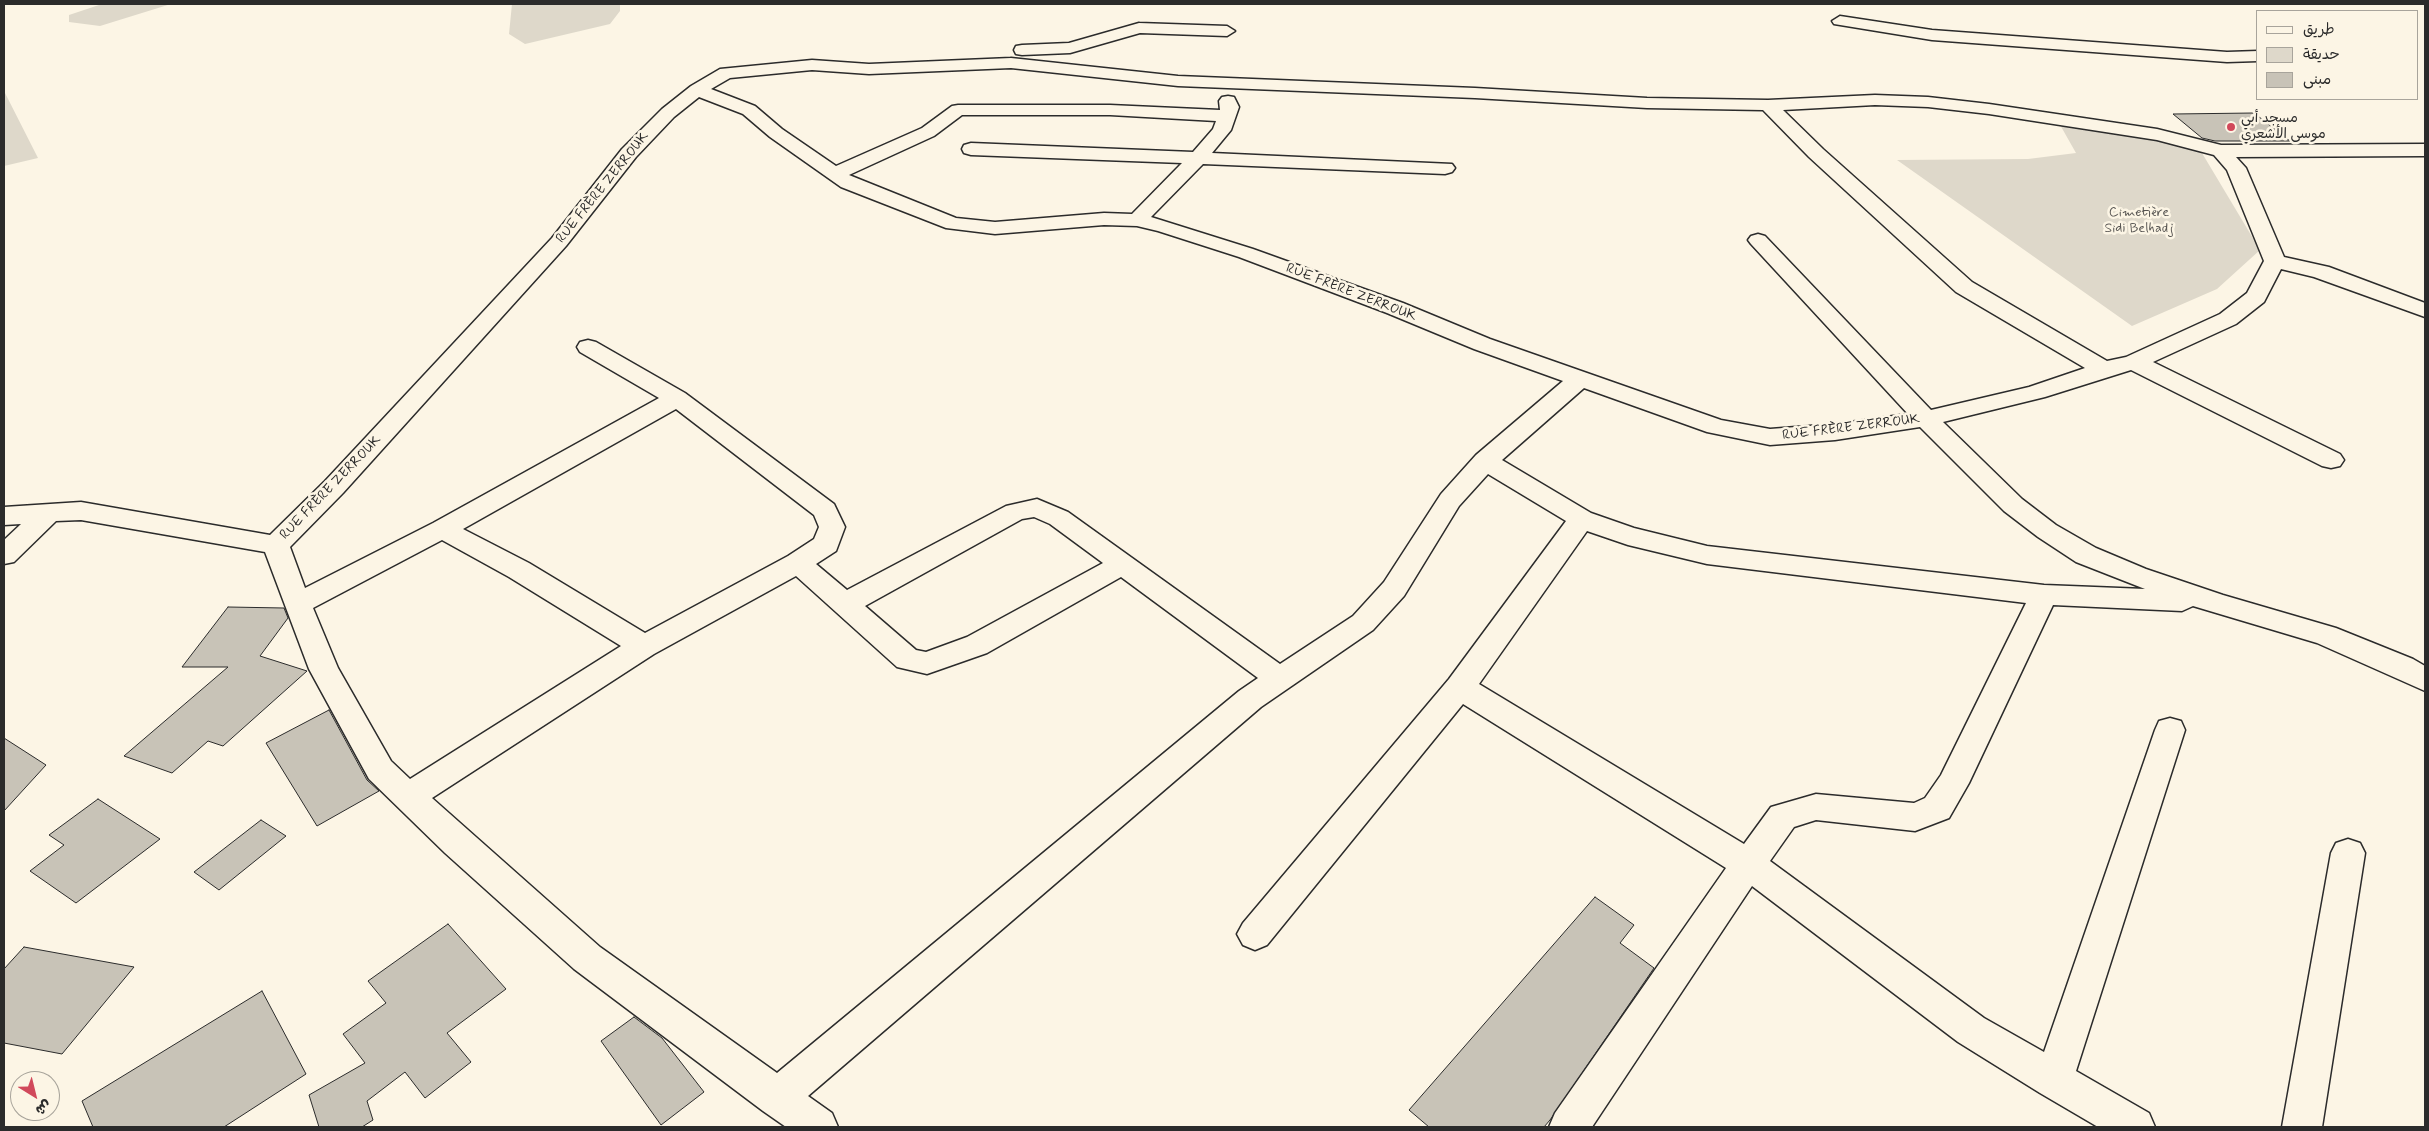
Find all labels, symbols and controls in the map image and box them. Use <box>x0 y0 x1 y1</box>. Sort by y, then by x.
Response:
legend <box>2256 10 2419 100</box>
text: طريق <box>2303 20 2335 40</box>
text: حديقة <box>2303 45 2340 65</box>
text: مبنى <box>2303 70 2331 90</box>
place label: مسجد أبي موسى الأشعري <box>2241 111 2326 144</box>
marker: مسجد أبي موسى الأشعري <box>2225 121 2237 133</box>
street label: RUE FRÈRE ZERROUK <box>553 129 653 247</box>
park label: Cimetière Sidi Belhadj <box>2104 205 2174 238</box>
street label: RUE FRÈRE ZERROUK <box>1283 260 1419 326</box>
street label: RUE FRÈRE ZERROUK <box>1781 411 1921 445</box>
street label: RUE FRÈRE ZERROUK <box>277 432 385 544</box>
north arrow <box>10 1071 60 1121</box>
text: ش <box>32 1096 55 1119</box>

